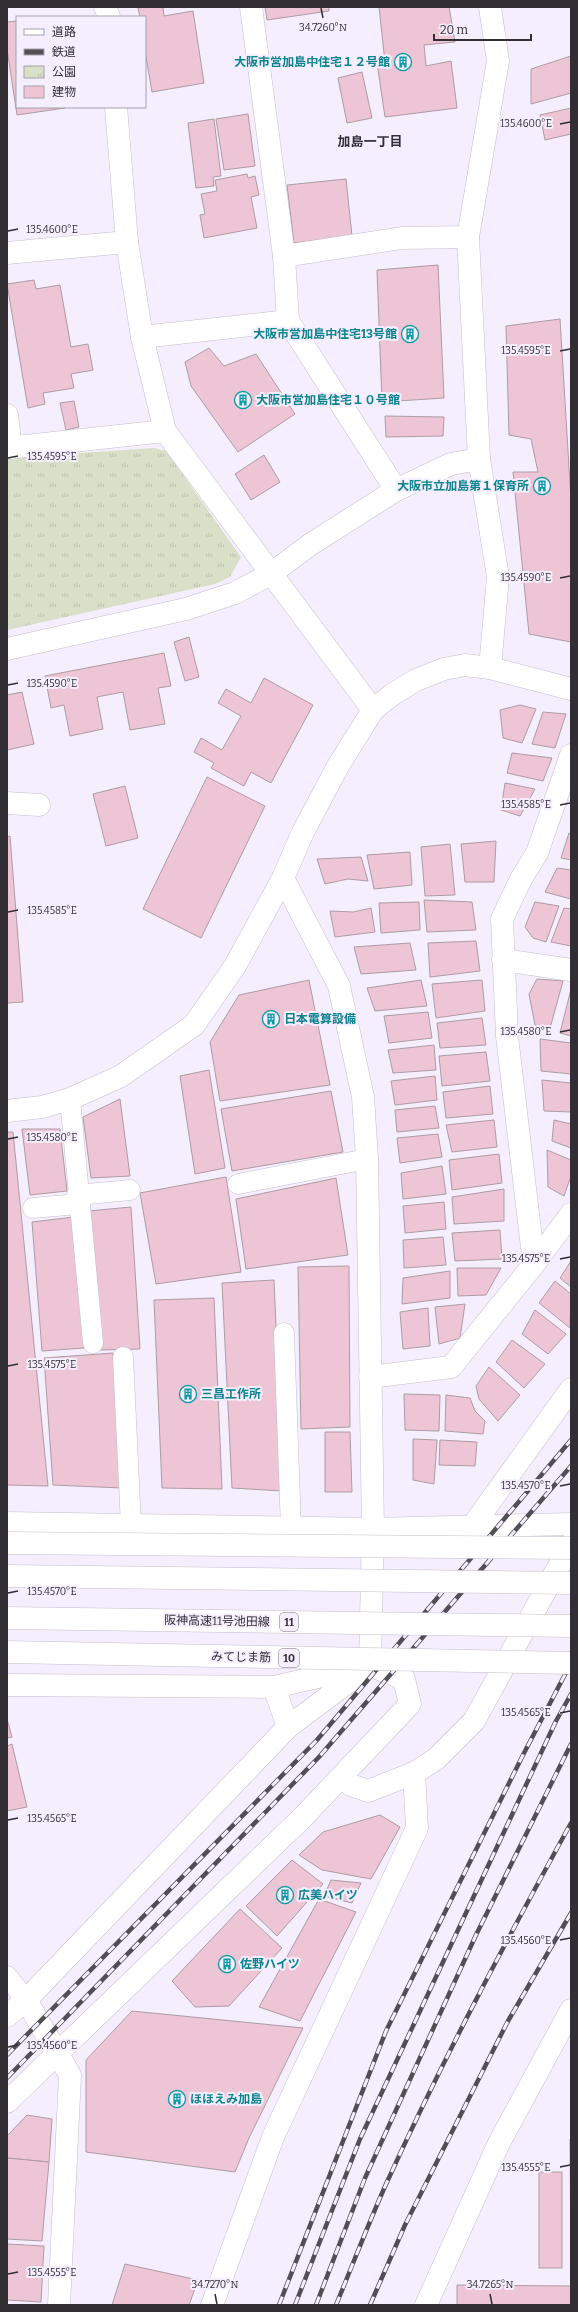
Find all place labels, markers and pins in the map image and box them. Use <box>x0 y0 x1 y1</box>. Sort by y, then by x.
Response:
building icon: 大阪市営加島中住宅１２号館 <box>393 52 413 72</box>
place label: 大阪市営加島中住宅１２号館 <box>234 55 390 69</box>
building icon: 大阪市営加島中住宅13号館 <box>400 324 420 344</box>
place label: 大阪市営加島中住宅13号館 <box>253 327 397 341</box>
building icon: 大阪市営加島住宅１０号館 <box>233 390 253 410</box>
place label: 大阪市営加島住宅１０号館 <box>256 393 400 407</box>
building icon: 大阪市立加島第１保育所 <box>532 476 552 496</box>
place label: 大阪市立加島第１保育所 <box>397 479 529 493</box>
building icon: 日本電算設備 <box>261 1009 281 1029</box>
place label: 日本電算設備 <box>284 1012 356 1026</box>
building icon: 三昌工作所 <box>178 1384 198 1404</box>
place label: 三昌工作所 <box>201 1387 261 1401</box>
building icon: 広美ハイツ <box>275 1885 295 1905</box>
place label: 広美ハイツ <box>298 1888 358 1902</box>
building icon: 佐野ハイツ <box>217 1954 237 1974</box>
place label: 佐野ハイツ <box>240 1957 300 1971</box>
building icon: ほほえみ加島 <box>167 2089 187 2109</box>
place label: ほほえみ加島 <box>190 2092 262 2106</box>

